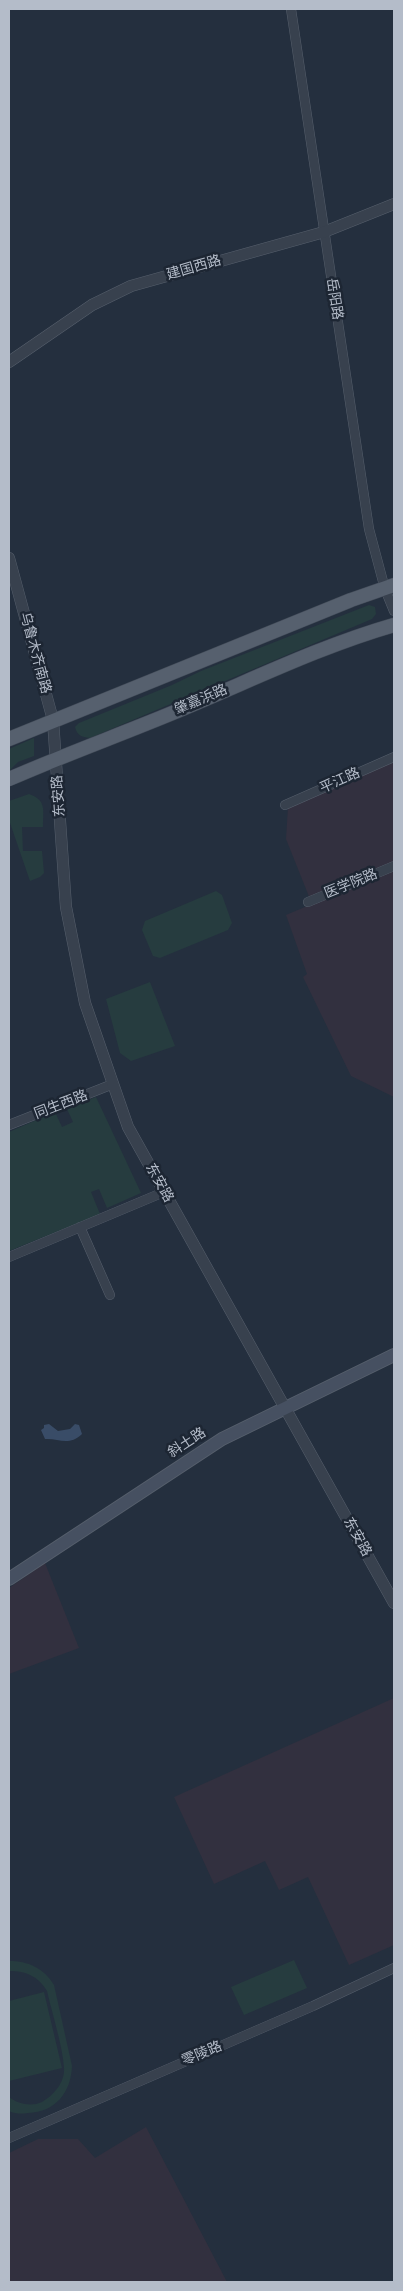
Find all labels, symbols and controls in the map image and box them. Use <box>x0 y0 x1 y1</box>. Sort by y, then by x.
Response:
street label: 建国西路 <box>165 252 223 284</box>
street label: 岳阳路 <box>322 277 346 321</box>
street label: 乌鲁木齐南路 <box>16 610 54 696</box>
street label: 肇嘉浜路 <box>172 681 230 719</box>
street label: 平江路 <box>317 765 363 797</box>
street label: 东安路 <box>49 774 69 818</box>
street label: 医学院路 <box>322 866 380 902</box>
street label: 同生西路 <box>32 1087 90 1123</box>
street label: 东安路 <box>141 1161 177 1205</box>
street label: 斜土路 <box>165 1425 209 1461</box>
street label: 东安路 <box>339 1515 375 1559</box>
street label: 零陵路 <box>179 2038 225 2070</box>

